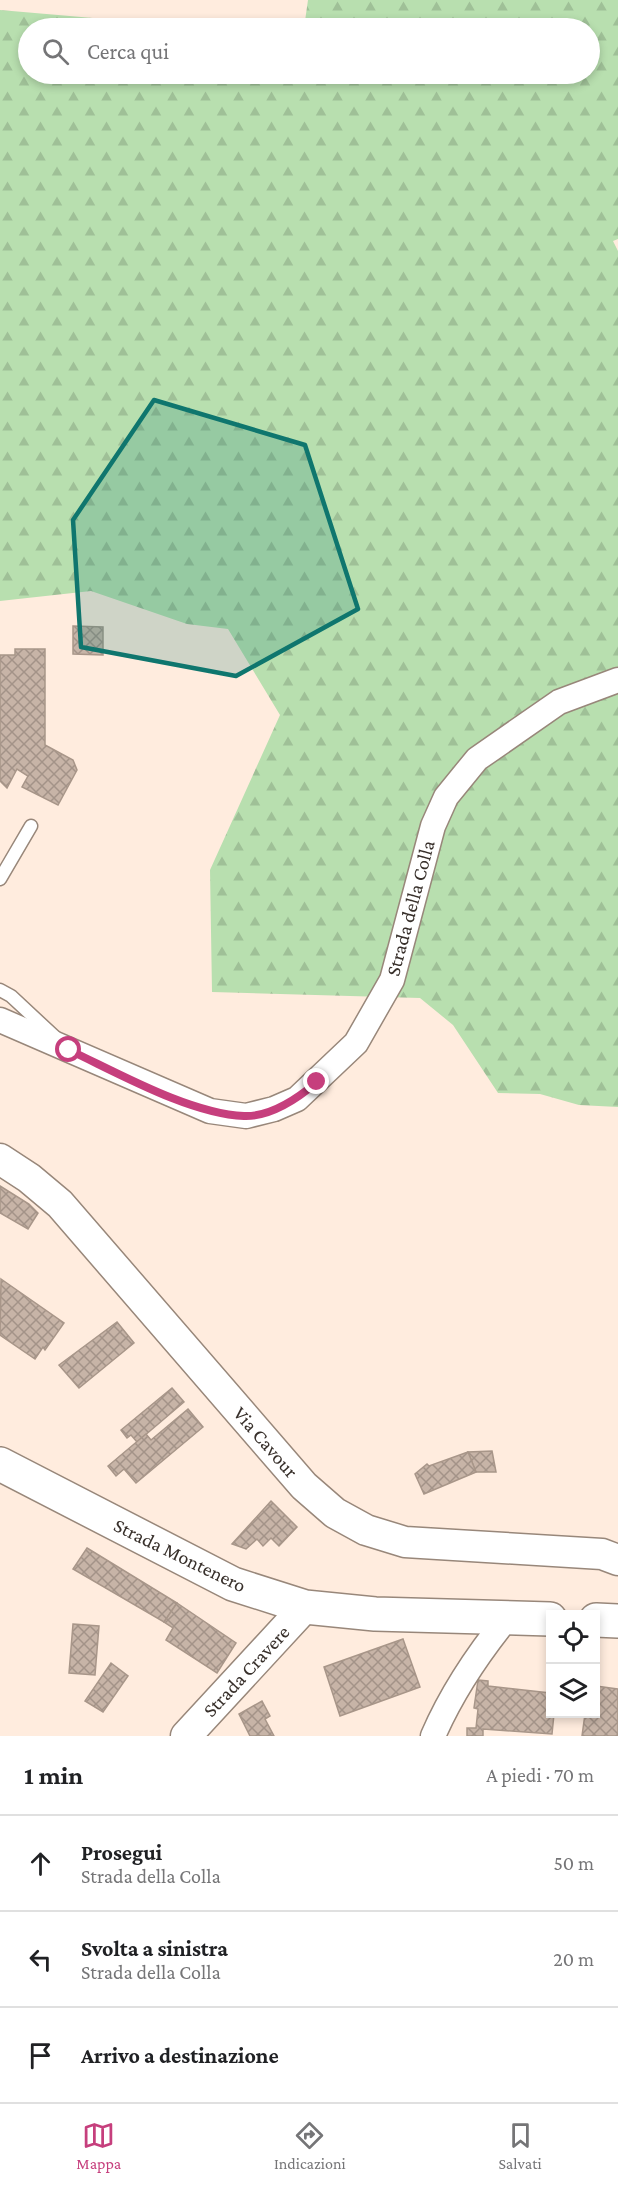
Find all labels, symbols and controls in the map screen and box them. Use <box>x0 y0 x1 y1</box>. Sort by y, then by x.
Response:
search box <box>18 18 600 84</box>
icon: search <box>39 35 72 68</box>
text: Cerca qui <box>87 39 169 64</box>
street label: Strada della Colla <box>381 838 439 978</box>
route start <box>55 1036 81 1062</box>
route end <box>303 1068 329 1094</box>
street label: Via Cavour <box>229 1402 303 1482</box>
street label: Strada Montenero <box>110 1514 250 1597</box>
map controls <box>546 1610 600 1718</box>
button: locate <box>546 1610 600 1664</box>
street label: Strada Cravere <box>198 1621 294 1721</box>
button: layers <box>546 1664 600 1718</box>
text: 1 min <box>24 1761 83 1790</box>
text: A piedi · 70 m <box>486 1764 594 1786</box>
text: Prosegui <box>81 1840 162 1865</box>
icon: ahead <box>24 1847 57 1880</box>
text: 50 m <box>553 1852 594 1874</box>
text: Strada della Colla <box>81 1865 221 1887</box>
text: Svolta a sinistra <box>81 1936 228 1961</box>
icon: left <box>24 1943 57 1976</box>
text: 20 m <box>553 1948 594 1970</box>
text: Strada della Colla <box>81 1961 221 1983</box>
icon: arrive <box>24 2039 57 2072</box>
text: Arrivo a destinazione <box>81 2043 279 2068</box>
tab: Mappa <box>76 2119 121 2172</box>
tab: Indicazioni <box>274 2119 346 2172</box>
tab: Salvati <box>498 2119 542 2172</box>

